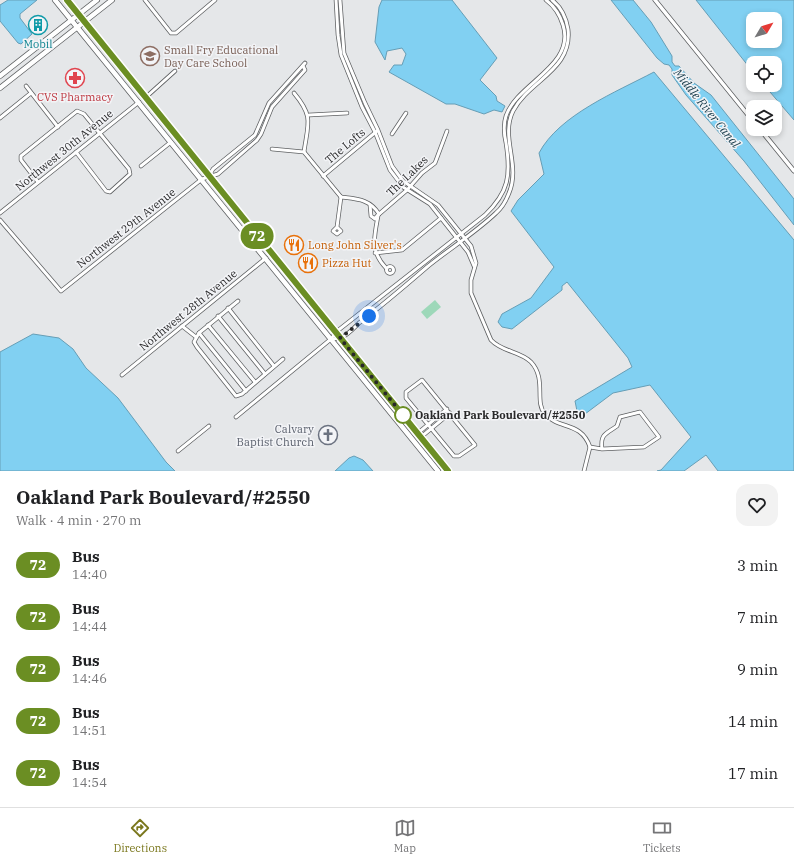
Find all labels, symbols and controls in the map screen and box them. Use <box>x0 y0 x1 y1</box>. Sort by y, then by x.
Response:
north arrow <box>746 12 782 48</box>
map controls <box>746 12 782 136</box>
building icon: Mobil <box>27 14 49 36</box>
place label: Mobil <box>23 37 53 51</box>
place label: Small Fry Educational Day Care School <box>164 43 278 70</box>
school or university icon: Small Fry Educational Day Care School <box>139 45 161 67</box>
button: locate <box>746 56 782 92</box>
water label: Middle River Canal <box>670 65 744 151</box>
pharmacy icon: CVS Pharmacy <box>64 67 86 89</box>
place label: CVS Pharmacy <box>37 90 113 104</box>
button: layers <box>746 100 782 136</box>
street label: Northwest 30th Avenue <box>12 106 116 194</box>
street label: The Lofts <box>322 125 368 167</box>
street label: The Lakes <box>383 153 431 199</box>
street label: Northwest 29th Avenue <box>74 185 178 271</box>
line badge: 72 <box>239 223 275 249</box>
text: 72 <box>249 227 265 245</box>
restaurant icon: Long John Silver's <box>283 234 305 256</box>
place label: Long John Silver's <box>308 238 402 252</box>
restaurant icon: Pizza Hut <box>297 252 319 274</box>
place label: Pizza Hut <box>322 256 372 270</box>
street label: Northwest 28th Avenue <box>136 266 240 354</box>
your location <box>359 306 379 326</box>
marker: Oakland Park Boulevard/#2550 <box>394 406 412 424</box>
place label: Oakland Park Boulevard/#2550 <box>415 408 586 422</box>
place label: Calvary Baptist Church <box>237 422 314 449</box>
church icon: Calvary Baptist Church <box>317 424 339 446</box>
button: heart <box>736 484 778 526</box>
text: Oakland Park Boulevard/#2550 <box>16 485 310 509</box>
text: Walk · 4 min · 270 m <box>16 512 141 529</box>
text: Bus <box>72 547 100 566</box>
text: 72 <box>30 556 46 574</box>
text: 3 min <box>737 556 778 575</box>
text: 14:40 <box>72 566 107 583</box>
text: Bus <box>72 599 100 618</box>
text: 72 <box>30 608 46 626</box>
text: 7 min <box>737 608 778 627</box>
text: 14:44 <box>72 618 107 635</box>
text: Bus <box>72 651 100 670</box>
text: 72 <box>30 660 46 678</box>
text: 9 min <box>737 660 778 679</box>
text: 14:46 <box>72 670 107 687</box>
text: Bus <box>72 703 100 722</box>
text: 72 <box>30 712 46 730</box>
text: 14 min <box>728 712 778 731</box>
text: 14:51 <box>72 722 107 739</box>
text: Bus <box>72 755 100 774</box>
text: 72 <box>30 764 46 782</box>
text: 17 min <box>728 764 778 783</box>
text: 14:54 <box>72 774 107 791</box>
tab: Directions <box>113 817 167 855</box>
tab: Map <box>394 817 416 855</box>
tab: Tickets <box>643 817 681 855</box>

